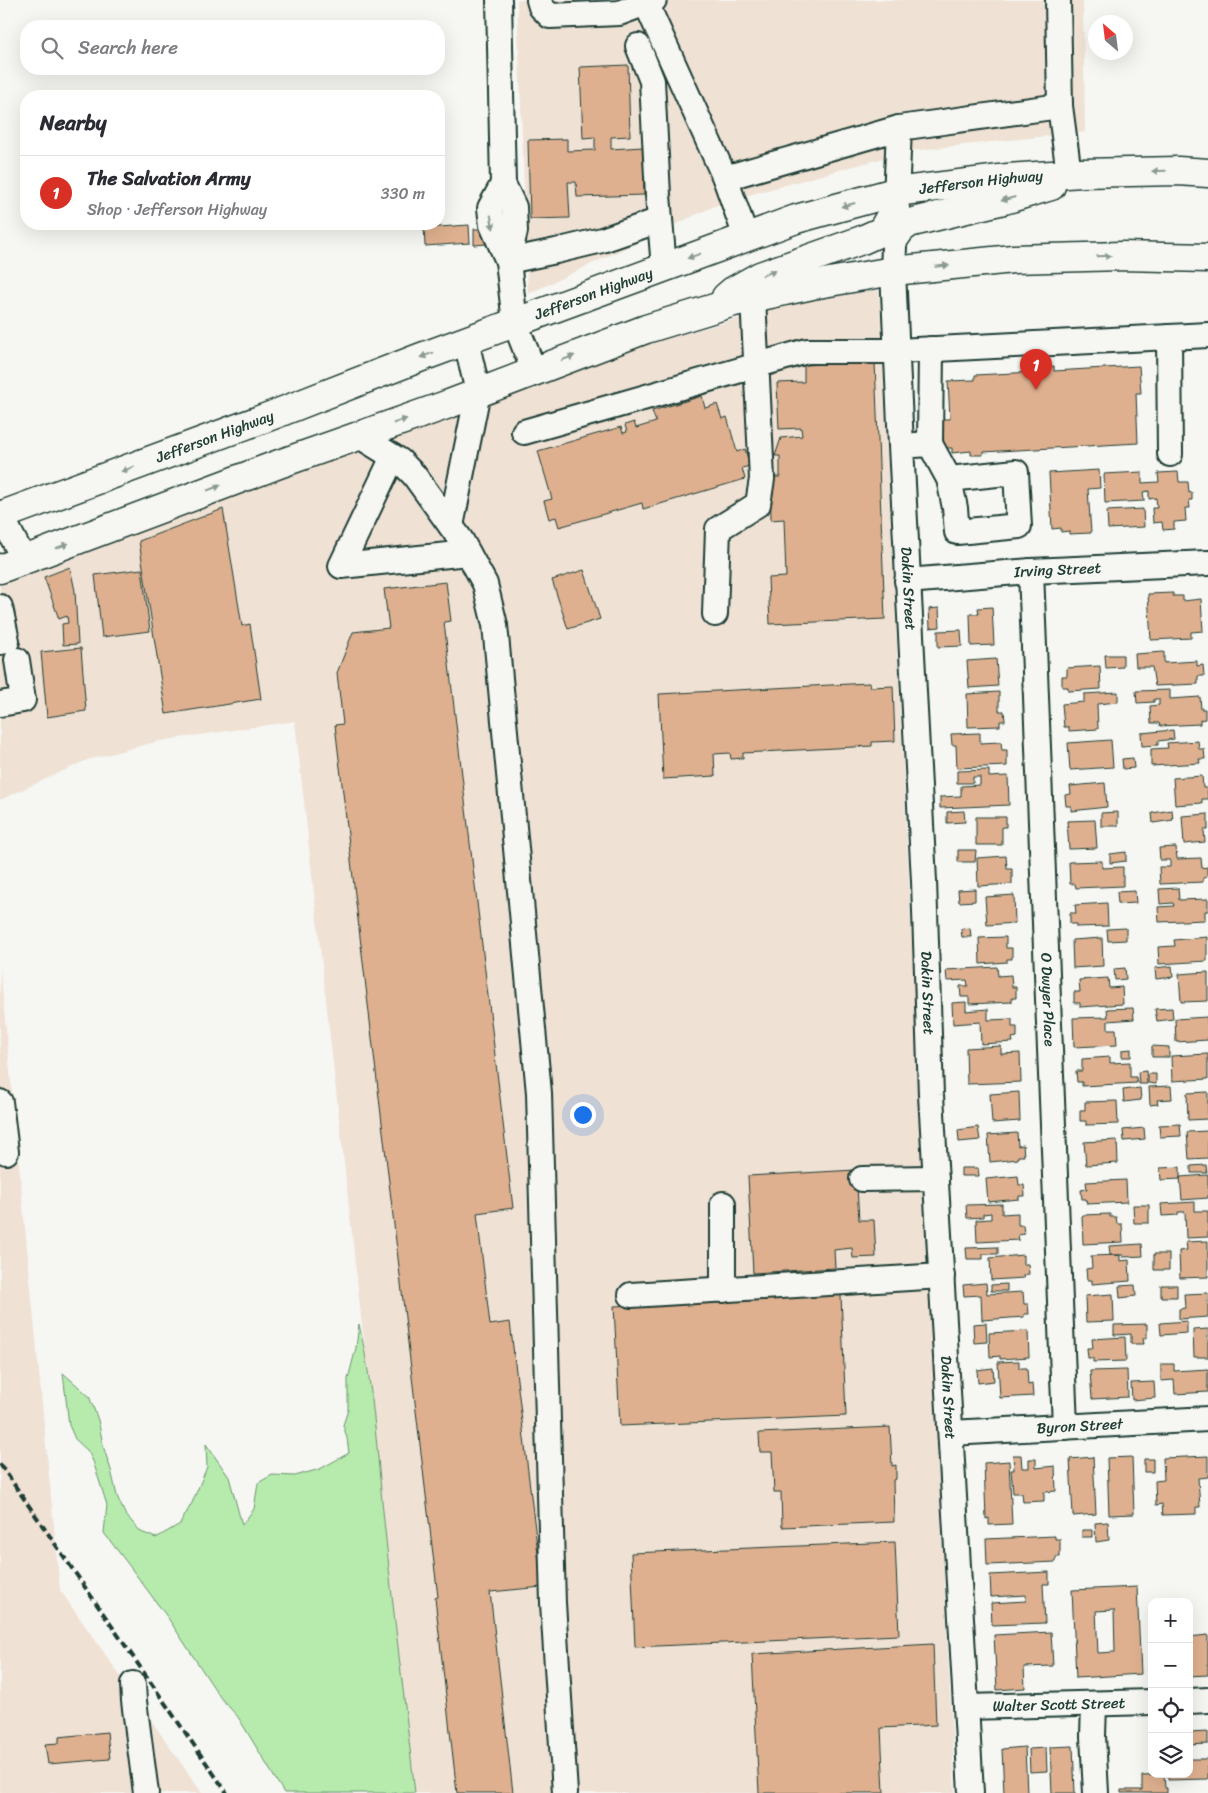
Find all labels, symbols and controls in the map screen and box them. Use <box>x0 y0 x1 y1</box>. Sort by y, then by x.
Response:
north arrow <box>1088 15 1133 60</box>
search box <box>20 20 445 75</box>
text: Search here <box>78 31 178 64</box>
icon: search <box>38 34 66 62</box>
text: Nearby <box>40 104 106 142</box>
text: The Salvation Army <box>87 162 251 195</box>
street label: Jefferson Highway <box>917 163 1044 202</box>
one-way arrow <box>1151 167 1167 175</box>
text: 1 <box>53 179 59 208</box>
text: 330 m <box>381 179 425 208</box>
text: Shop · Jefferson Highway <box>87 195 267 224</box>
one-way arrow <box>1001 195 1016 203</box>
one-way arrow <box>841 201 856 209</box>
one-way arrow <box>489 215 497 231</box>
one-way arrow <box>686 252 701 260</box>
one-way arrow <box>1096 252 1112 260</box>
street label: Jefferson Highway <box>530 260 657 328</box>
one-way arrow <box>934 262 950 270</box>
one-way arrow <box>762 269 777 276</box>
pin: 1 <box>1020 349 1052 390</box>
one-way arrow <box>419 351 434 359</box>
one-way arrow <box>561 353 575 361</box>
street label: Jefferson Highway <box>151 403 278 471</box>
one-way arrow <box>392 417 407 424</box>
one-way arrow <box>120 465 135 473</box>
one-way arrow <box>207 484 222 492</box>
one-way arrow <box>55 541 69 549</box>
street label: Dakin Street <box>893 546 924 631</box>
street label: Irving Street <box>1012 555 1102 585</box>
street label: Dakin Street <box>913 951 942 1036</box>
street label: O Dwyer Place <box>1033 952 1063 1047</box>
your location <box>570 1102 596 1128</box>
street label: Dakin Street <box>933 1355 964 1440</box>
street label: Byron Street <box>1036 1411 1125 1441</box>
map controls <box>1148 1598 1193 1778</box>
button: + <box>1148 1598 1193 1643</box>
button: − <box>1148 1643 1193 1688</box>
button: locate <box>1148 1688 1193 1733</box>
street label: Walter Scott Street <box>992 1690 1126 1719</box>
button: layers <box>1148 1733 1193 1778</box>

